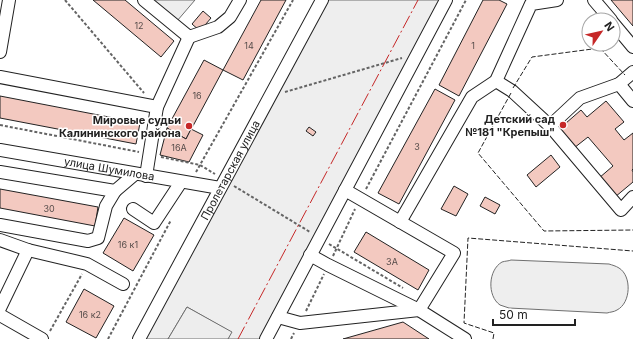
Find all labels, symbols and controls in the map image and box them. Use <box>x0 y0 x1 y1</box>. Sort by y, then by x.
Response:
north arrow <box>581 12 621 52</box>
text: N <box>601 19 617 34</box>
house number: 12 <box>134 20 144 31</box>
house number: 14 <box>244 40 254 51</box>
house number: 1 <box>471 40 475 51</box>
house number: 16 <box>192 90 202 101</box>
place label: Детский сад №181 "Крепыш" <box>465 112 556 139</box>
place label: Мировые судьи Калининского района <box>59 113 181 140</box>
street label: Пролетарская улица <box>198 118 263 222</box>
marker: Детский сад №181 "Крепыш" <box>558 120 568 130</box>
marker: Мировые судьи Калининского района <box>184 121 194 131</box>
house number: 3 <box>414 141 420 152</box>
house number: 16А <box>171 142 187 153</box>
street label: улица Шумилова <box>63 154 156 184</box>
house number: 30 <box>43 203 55 214</box>
house number: 16 к1 <box>118 239 138 250</box>
house number: 3А <box>386 256 398 267</box>
scale bar <box>493 301 575 327</box>
text: 50 m <box>499 307 528 322</box>
house number: 16 к2 <box>79 309 101 320</box>

